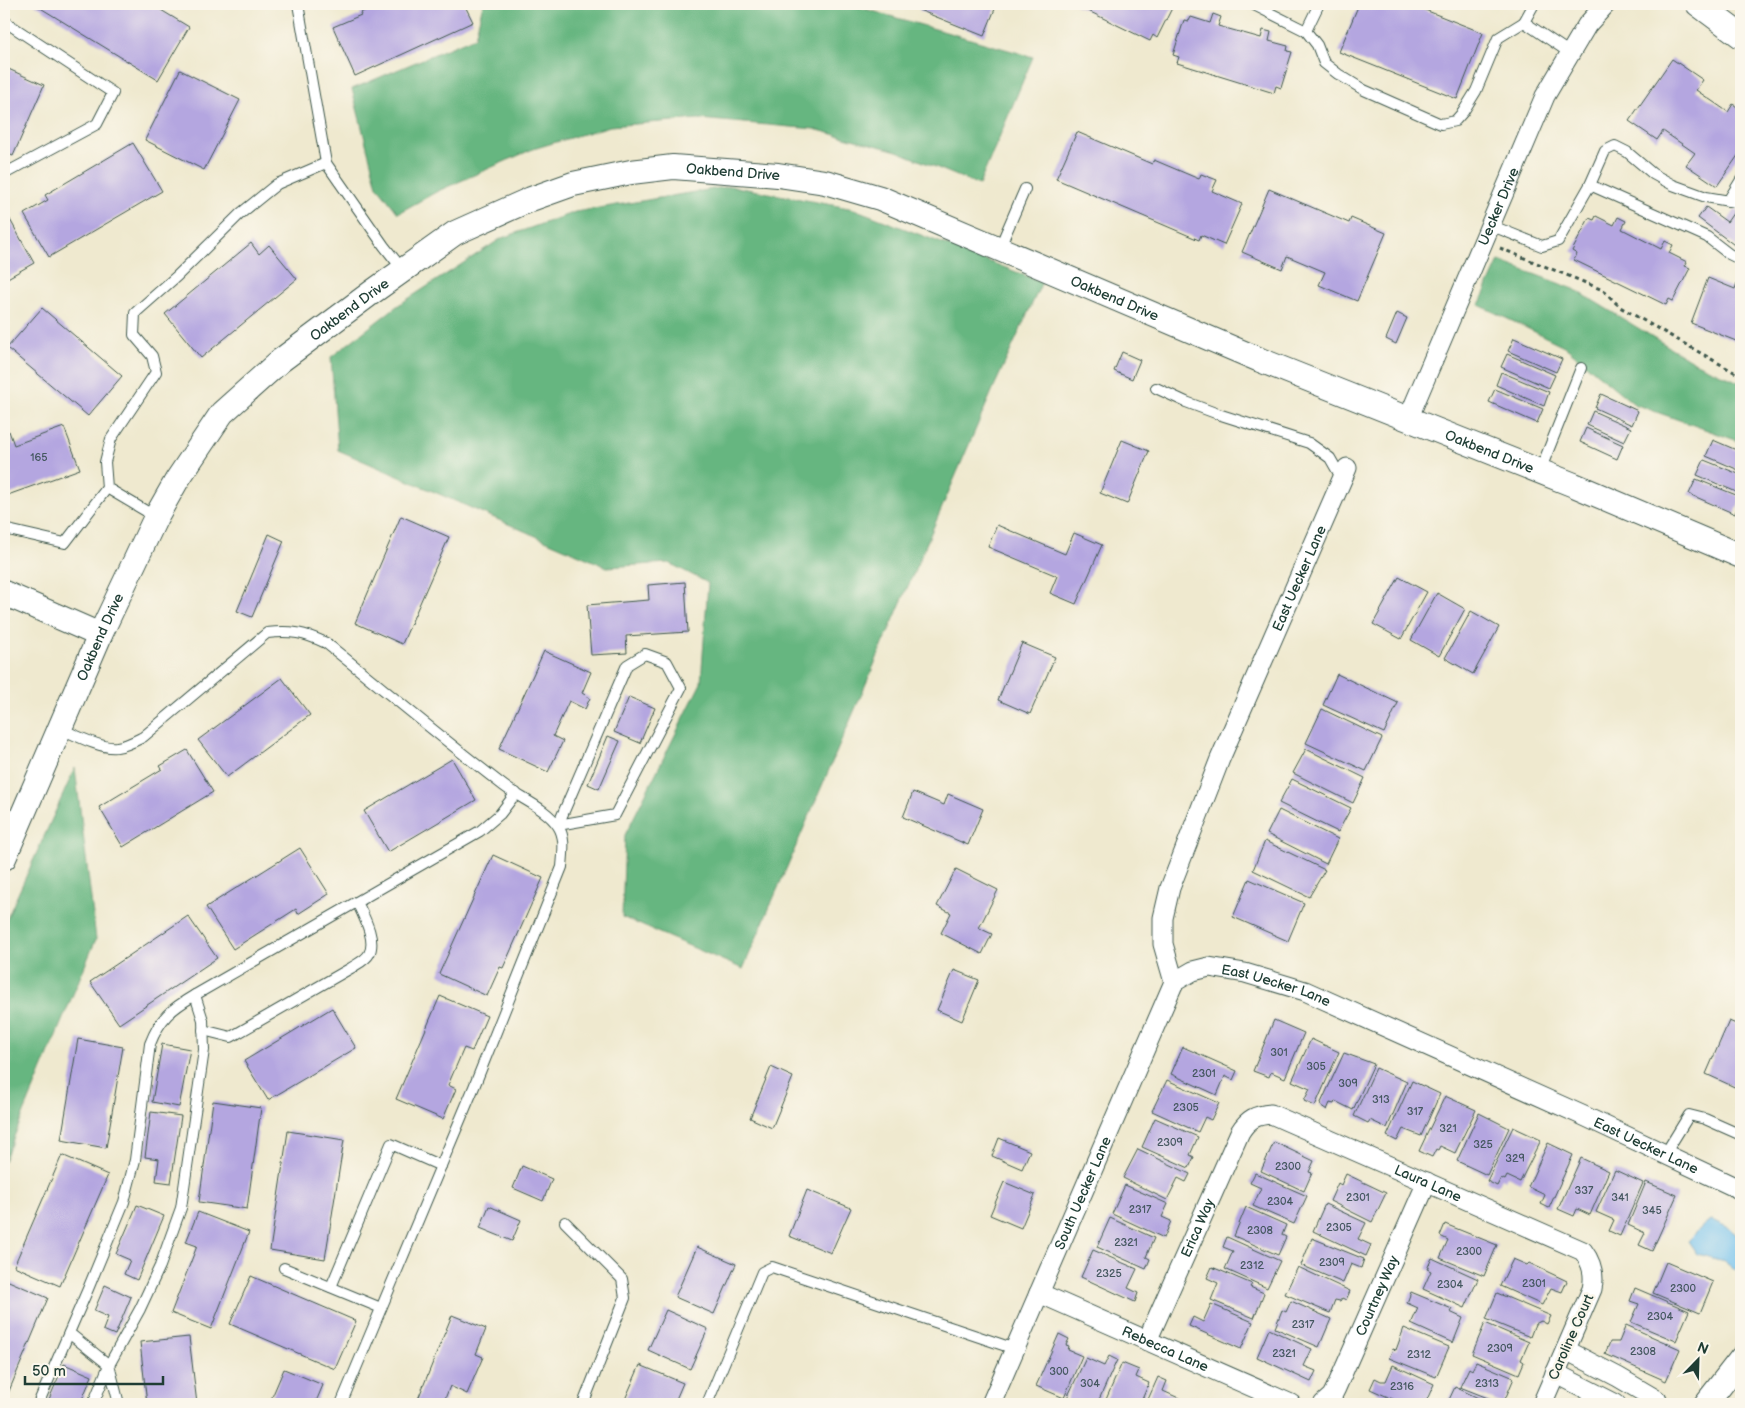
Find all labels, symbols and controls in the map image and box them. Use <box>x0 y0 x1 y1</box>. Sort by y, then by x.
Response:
street label: Oakbend Drive <box>685 160 781 184</box>
street label: Uecker Drive <box>1474 165 1522 248</box>
street label: Oakbend Drive <box>1068 272 1161 324</box>
street label: Oakbend Drive <box>306 274 392 344</box>
street label: Oakbend Drive <box>1443 426 1536 477</box>
house number: 165 <box>30 451 48 464</box>
street label: East Uecker Lane <box>1268 523 1329 634</box>
street label: Oakbend Drive <box>73 590 127 683</box>
street label: East Uecker Lane <box>1220 961 1333 1010</box>
house number: 301 <box>1270 1046 1288 1059</box>
house number: 305 <box>1306 1060 1326 1073</box>
house number: 2301 <box>1192 1067 1216 1080</box>
house number: 309 <box>1338 1077 1358 1090</box>
house number: 313 <box>1372 1093 1390 1106</box>
house number: 2305 <box>1173 1101 1199 1114</box>
house number: 317 <box>1407 1105 1424 1118</box>
street label: East Uecker Lane <box>1591 1113 1701 1177</box>
house number: 321 <box>1439 1122 1457 1135</box>
street label: South Uecker Lane <box>1051 1134 1114 1252</box>
house number: 2309 <box>1157 1136 1183 1149</box>
house number: 325 <box>1473 1138 1493 1151</box>
house number: 329 <box>1505 1152 1525 1165</box>
house number: 2300 <box>1275 1160 1302 1173</box>
street label: Laura Lane <box>1392 1161 1464 1205</box>
house number: 337 <box>1575 1184 1594 1197</box>
house number: 2301 <box>1346 1191 1370 1204</box>
house number: 341 <box>1611 1191 1629 1204</box>
street label: Erica Way <box>1177 1195 1218 1260</box>
house number: 2304 <box>1267 1195 1293 1208</box>
house number: 2317 <box>1129 1203 1152 1216</box>
house number: 345 <box>1642 1204 1662 1217</box>
house number: 2305 <box>1326 1221 1352 1234</box>
house number: 2308 <box>1247 1224 1273 1237</box>
house number: 2321 <box>1114 1236 1138 1249</box>
house number: 2300 <box>1456 1245 1483 1258</box>
street label: Courtney Way <box>1352 1252 1402 1338</box>
house number: 2309 <box>1319 1256 1345 1269</box>
house number: 2312 <box>1240 1259 1264 1272</box>
house number: 2325 <box>1096 1267 1122 1280</box>
house number: 2301 <box>1522 1277 1546 1290</box>
house number: 2304 <box>1437 1278 1463 1291</box>
house number: 2300 <box>1670 1282 1697 1295</box>
street label: Caroline Court <box>1545 1291 1598 1383</box>
house number: 2304 <box>1647 1310 1673 1323</box>
house number: 2317 <box>1292 1318 1315 1331</box>
street label: Rebecca Lane <box>1119 1322 1211 1375</box>
north arrow <box>1672 1336 1722 1386</box>
text: N <box>1695 1339 1711 1358</box>
house number: 2309 <box>1487 1342 1513 1355</box>
house number: 2308 <box>1630 1345 1656 1358</box>
house number: 2321 <box>1272 1347 1296 1360</box>
house number: 2312 <box>1407 1348 1431 1361</box>
scale bar <box>25 1353 162 1385</box>
text: 50 m <box>32 1362 66 1381</box>
house number: 300 <box>1049 1365 1069 1378</box>
house number: 304 <box>1080 1377 1100 1390</box>
house number: 2313 <box>1475 1377 1499 1390</box>
house number: 2316 <box>1390 1380 1414 1393</box>

